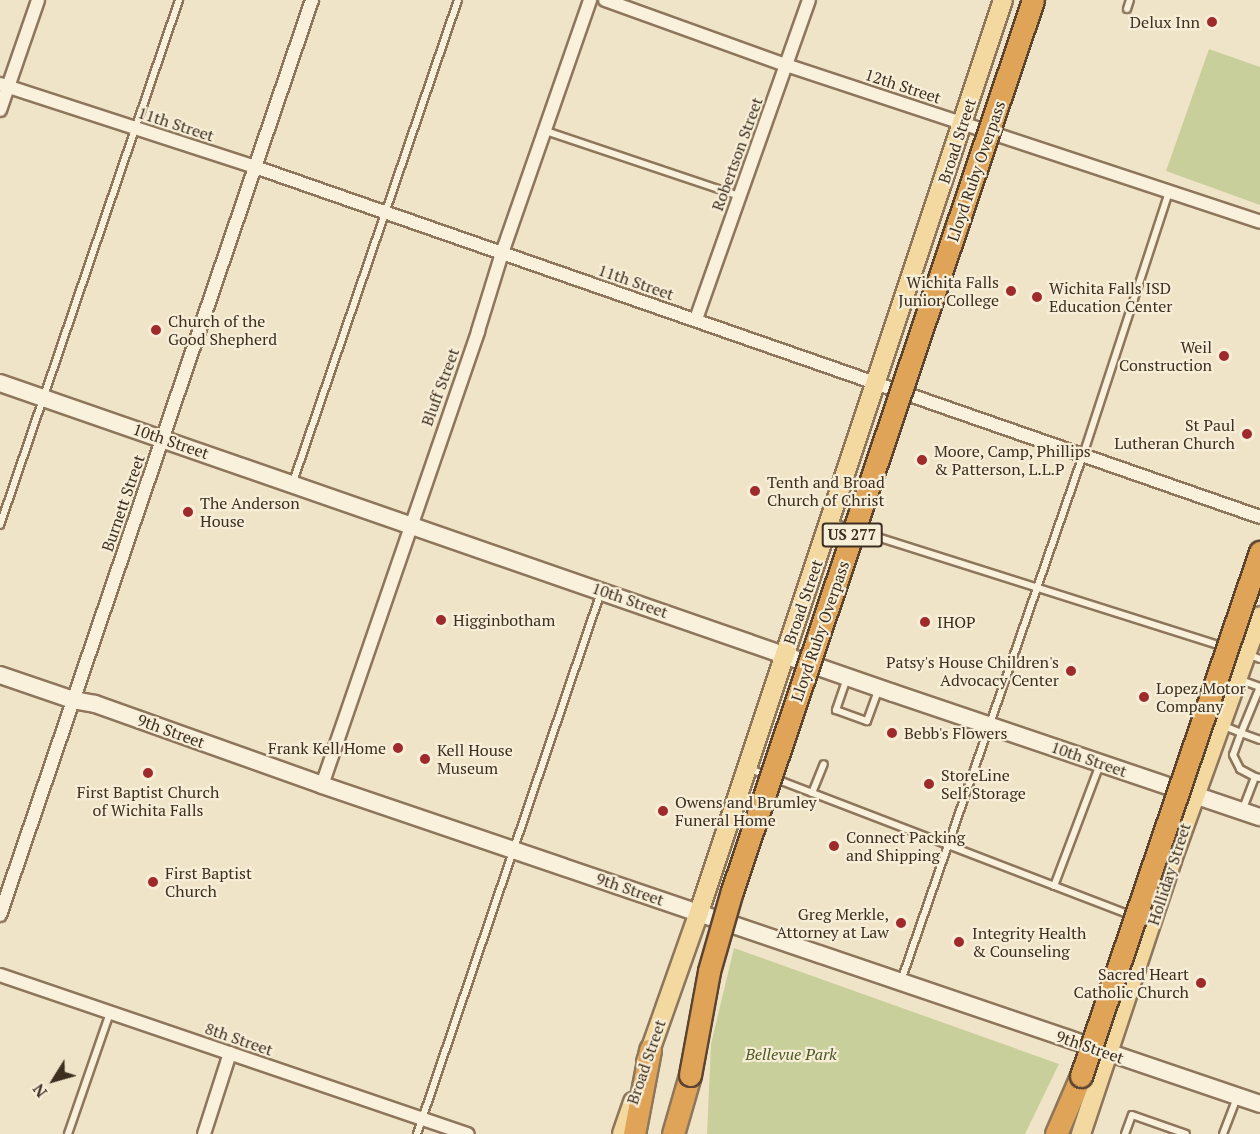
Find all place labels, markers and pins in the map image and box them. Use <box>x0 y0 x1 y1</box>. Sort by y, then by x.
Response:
place label: Delux Inn <box>1130 12 1200 32</box>
marker: Delux Inn <box>1205 15 1219 29</box>
place label: Wichita Falls Junior College <box>898 272 999 310</box>
place label: Wichita Falls ISD Education Center <box>1049 278 1173 316</box>
marker: Wichita Falls Junior College <box>1004 284 1018 298</box>
marker: Wichita Falls ISD Education Center <box>1030 290 1044 304</box>
place label: Church of the Good Shepherd <box>168 311 277 349</box>
marker: Church of the Good Shepherd <box>149 323 163 337</box>
place label: Weil Construction <box>1119 337 1212 375</box>
marker: Weil Construction <box>1217 349 1231 363</box>
place label: St Paul Lutheran Church <box>1114 415 1235 453</box>
marker: St Paul Lutheran Church <box>1240 427 1254 441</box>
place label: Moore, Camp, Phillips & Patterson, L.L.P <box>934 441 1092 479</box>
marker: Moore, Camp, Phillips & Patterson, L.L.P <box>915 453 929 467</box>
place label: Tenth and Broad Church of Christ <box>767 472 885 510</box>
marker: Tenth and Broad Church of Christ <box>748 484 762 498</box>
place label: The Anderson House <box>200 493 300 531</box>
marker: The Anderson House <box>181 505 195 519</box>
place label: Higginbotham <box>453 610 555 630</box>
place label: IHOP <box>937 612 976 632</box>
marker: Higginbotham <box>434 613 448 627</box>
marker: IHOP <box>918 615 932 629</box>
place label: Patsy's House Children's Advocacy Center <box>886 652 1059 690</box>
marker: Patsy's House Children's Advocacy Center <box>1064 664 1078 678</box>
place label: Lopez Motor Company <box>1156 678 1246 716</box>
marker: Lopez Motor Company <box>1137 690 1151 704</box>
place label: Bebb's Flowers <box>904 723 1007 743</box>
marker: Bebb's Flowers <box>885 726 899 740</box>
place label: Frank Kell Home <box>268 738 386 758</box>
place label: Kell House Museum <box>437 740 513 778</box>
marker: Frank Kell Home <box>391 741 405 755</box>
marker: Kell House Museum <box>418 752 432 766</box>
place label: StoreLine Self Storage <box>941 765 1026 803</box>
marker: First Baptist Church of Wichita Falls <box>141 766 155 780</box>
marker: StoreLine Self Storage <box>922 777 936 791</box>
place label: First Baptist Church of Wichita Falls <box>77 782 219 820</box>
place label: Owens and Brumley Funeral Home <box>675 792 817 830</box>
marker: Owens and Brumley Funeral Home <box>656 804 670 818</box>
place label: Connect Packing and Shipping <box>846 827 965 865</box>
marker: Connect Packing and Shipping <box>827 839 841 853</box>
place label: First Baptist Church <box>165 863 252 901</box>
marker: First Baptist Church <box>146 875 160 889</box>
place label: Greg Merkle, Attorney at Law <box>776 904 889 942</box>
marker: Greg Merkle, Attorney at Law <box>894 916 908 930</box>
place label: Integrity Health & Counseling <box>972 923 1086 961</box>
marker: Integrity Health & Counseling <box>950 933 968 951</box>
place label: Sacred Heart Catholic Church <box>1074 964 1189 1002</box>
marker: Sacred Heart Catholic Church <box>1194 976 1208 990</box>

